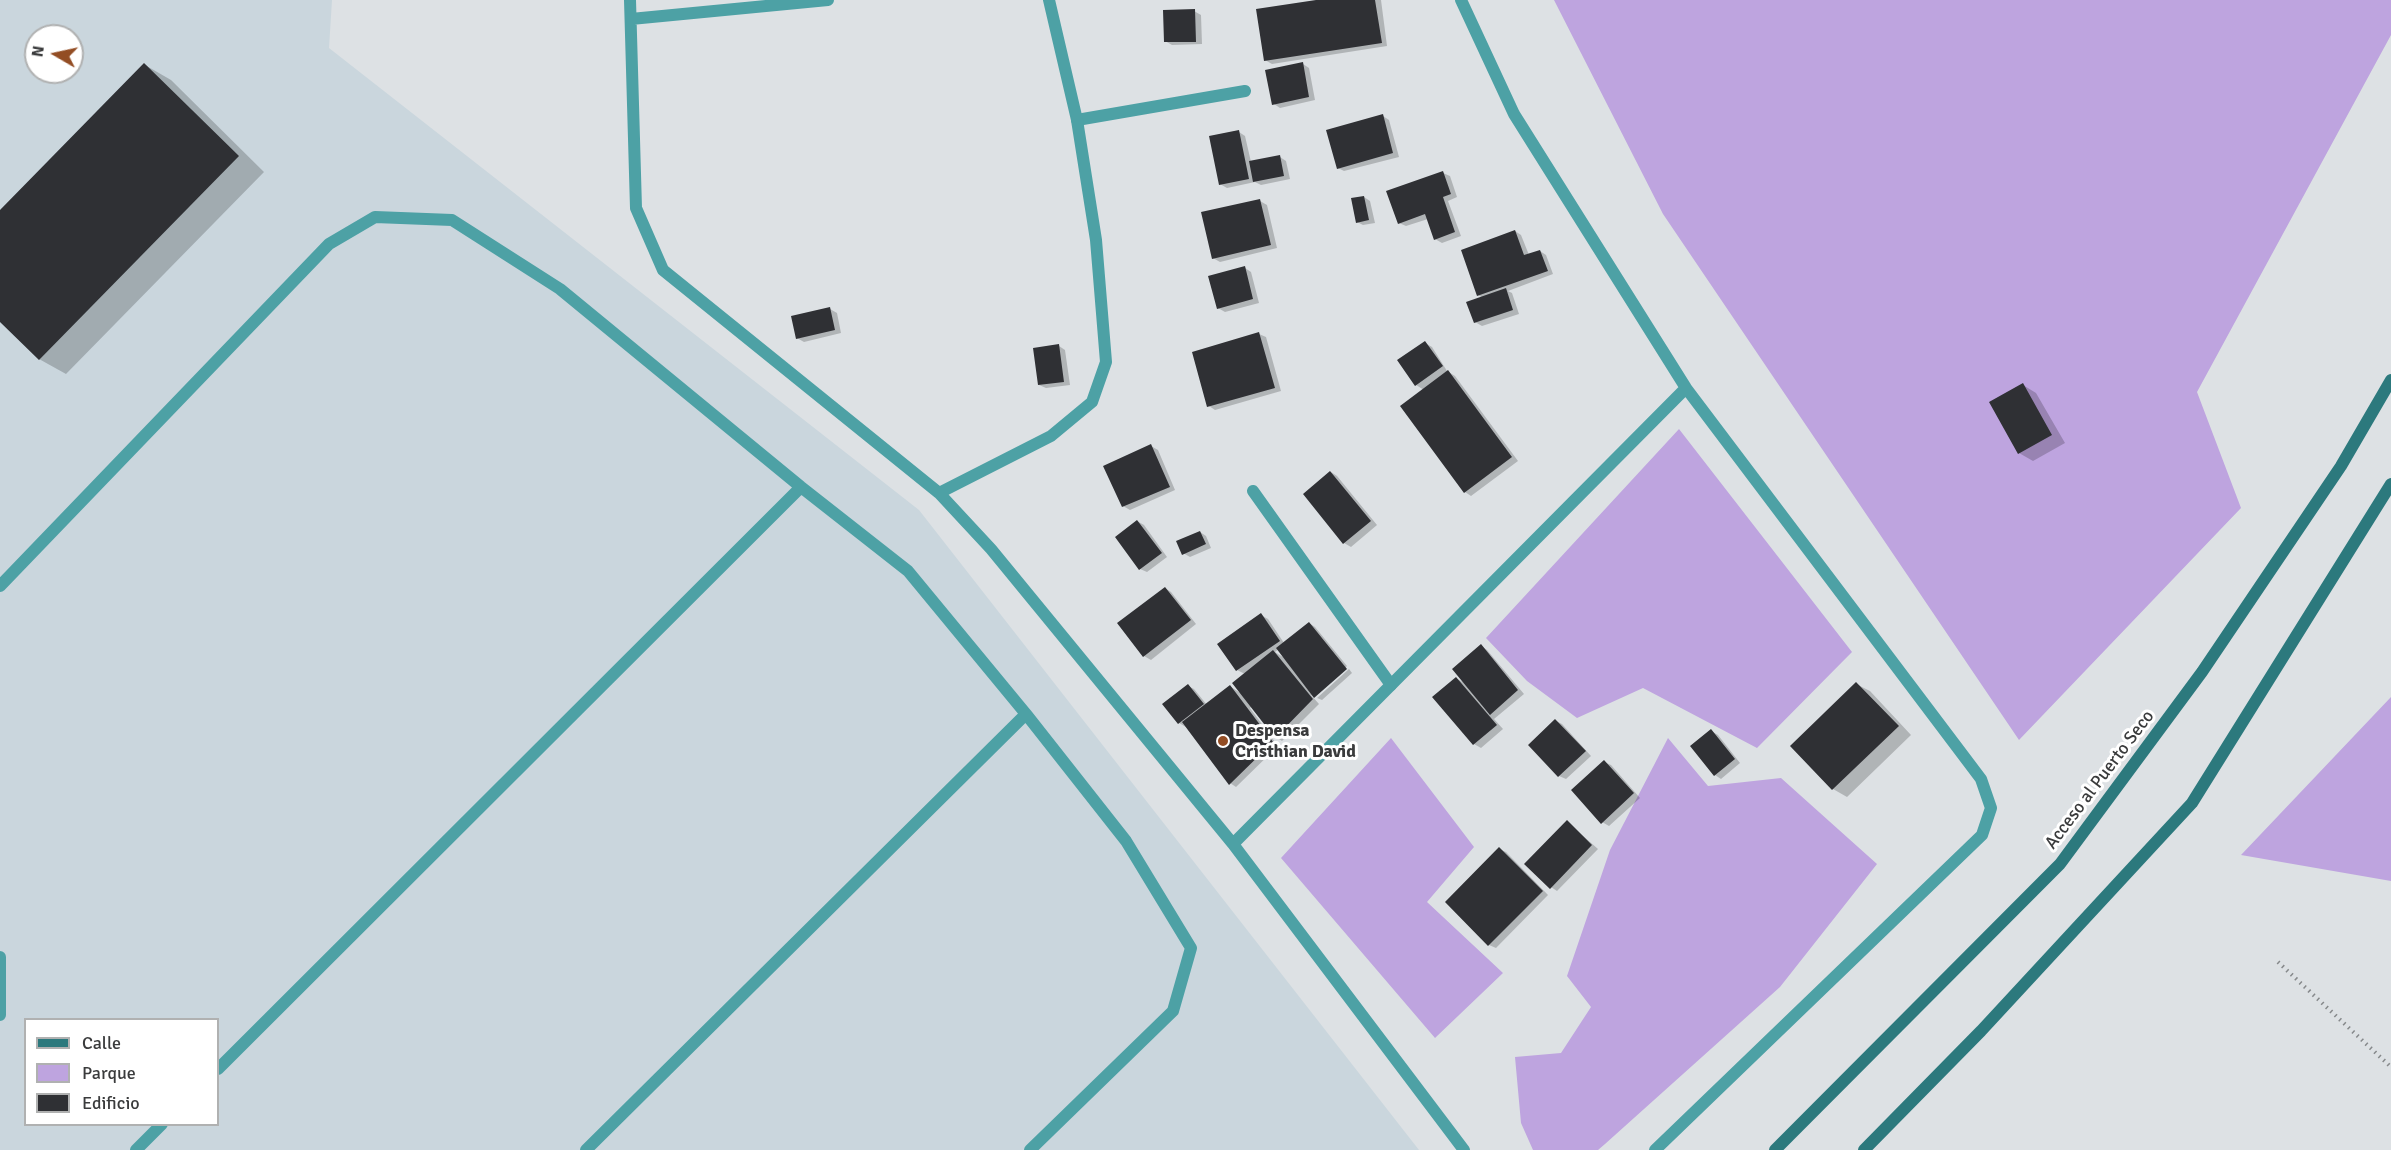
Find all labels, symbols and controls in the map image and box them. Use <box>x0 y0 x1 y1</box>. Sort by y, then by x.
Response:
north arrow <box>24 24 84 84</box>
text: N <box>27 44 49 59</box>
street label: Acceso al Puerto Seco <box>2041 706 2159 854</box>
place label: Despensa Cristhian David <box>1235 720 1356 762</box>
marker: Despensa Cristhian David <box>1216 734 1230 748</box>
legend <box>24 1018 219 1126</box>
text: Calle <box>82 1032 121 1054</box>
text: Parque <box>82 1062 136 1084</box>
text: Edificio <box>82 1092 140 1114</box>

